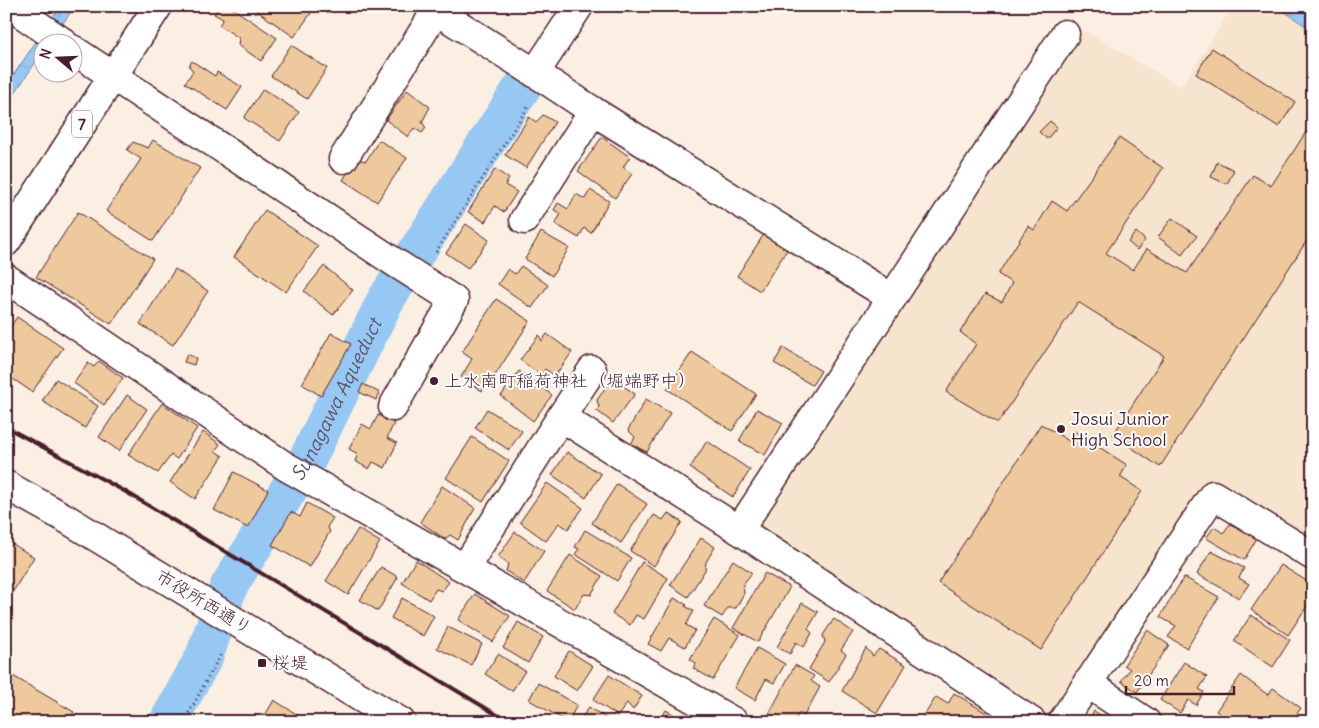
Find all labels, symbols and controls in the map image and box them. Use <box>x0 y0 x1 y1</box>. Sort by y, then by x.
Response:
north arrow <box>32 32 82 82</box>
text: N <box>36 46 56 61</box>
road number: 7 <box>72 110 92 138</box>
water label: Sunagawa Aqueduct <box>285 312 388 485</box>
place label: 上水南町稲荷神社（堀端野中） <box>444 369 696 392</box>
marker: 上水南町稲荷神社（堀端野中） <box>428 375 440 387</box>
place label: Josui Junior High School <box>1071 407 1169 451</box>
marker: Josui Junior High School <box>1055 423 1067 435</box>
street label: 市役所西通り <box>152 564 256 639</box>
place label: 桜堤 <box>272 651 308 674</box>
marker: 桜堤 <box>256 657 268 669</box>
scale bar <box>1126 663 1234 695</box>
text: 20 m <box>1134 671 1169 690</box>

